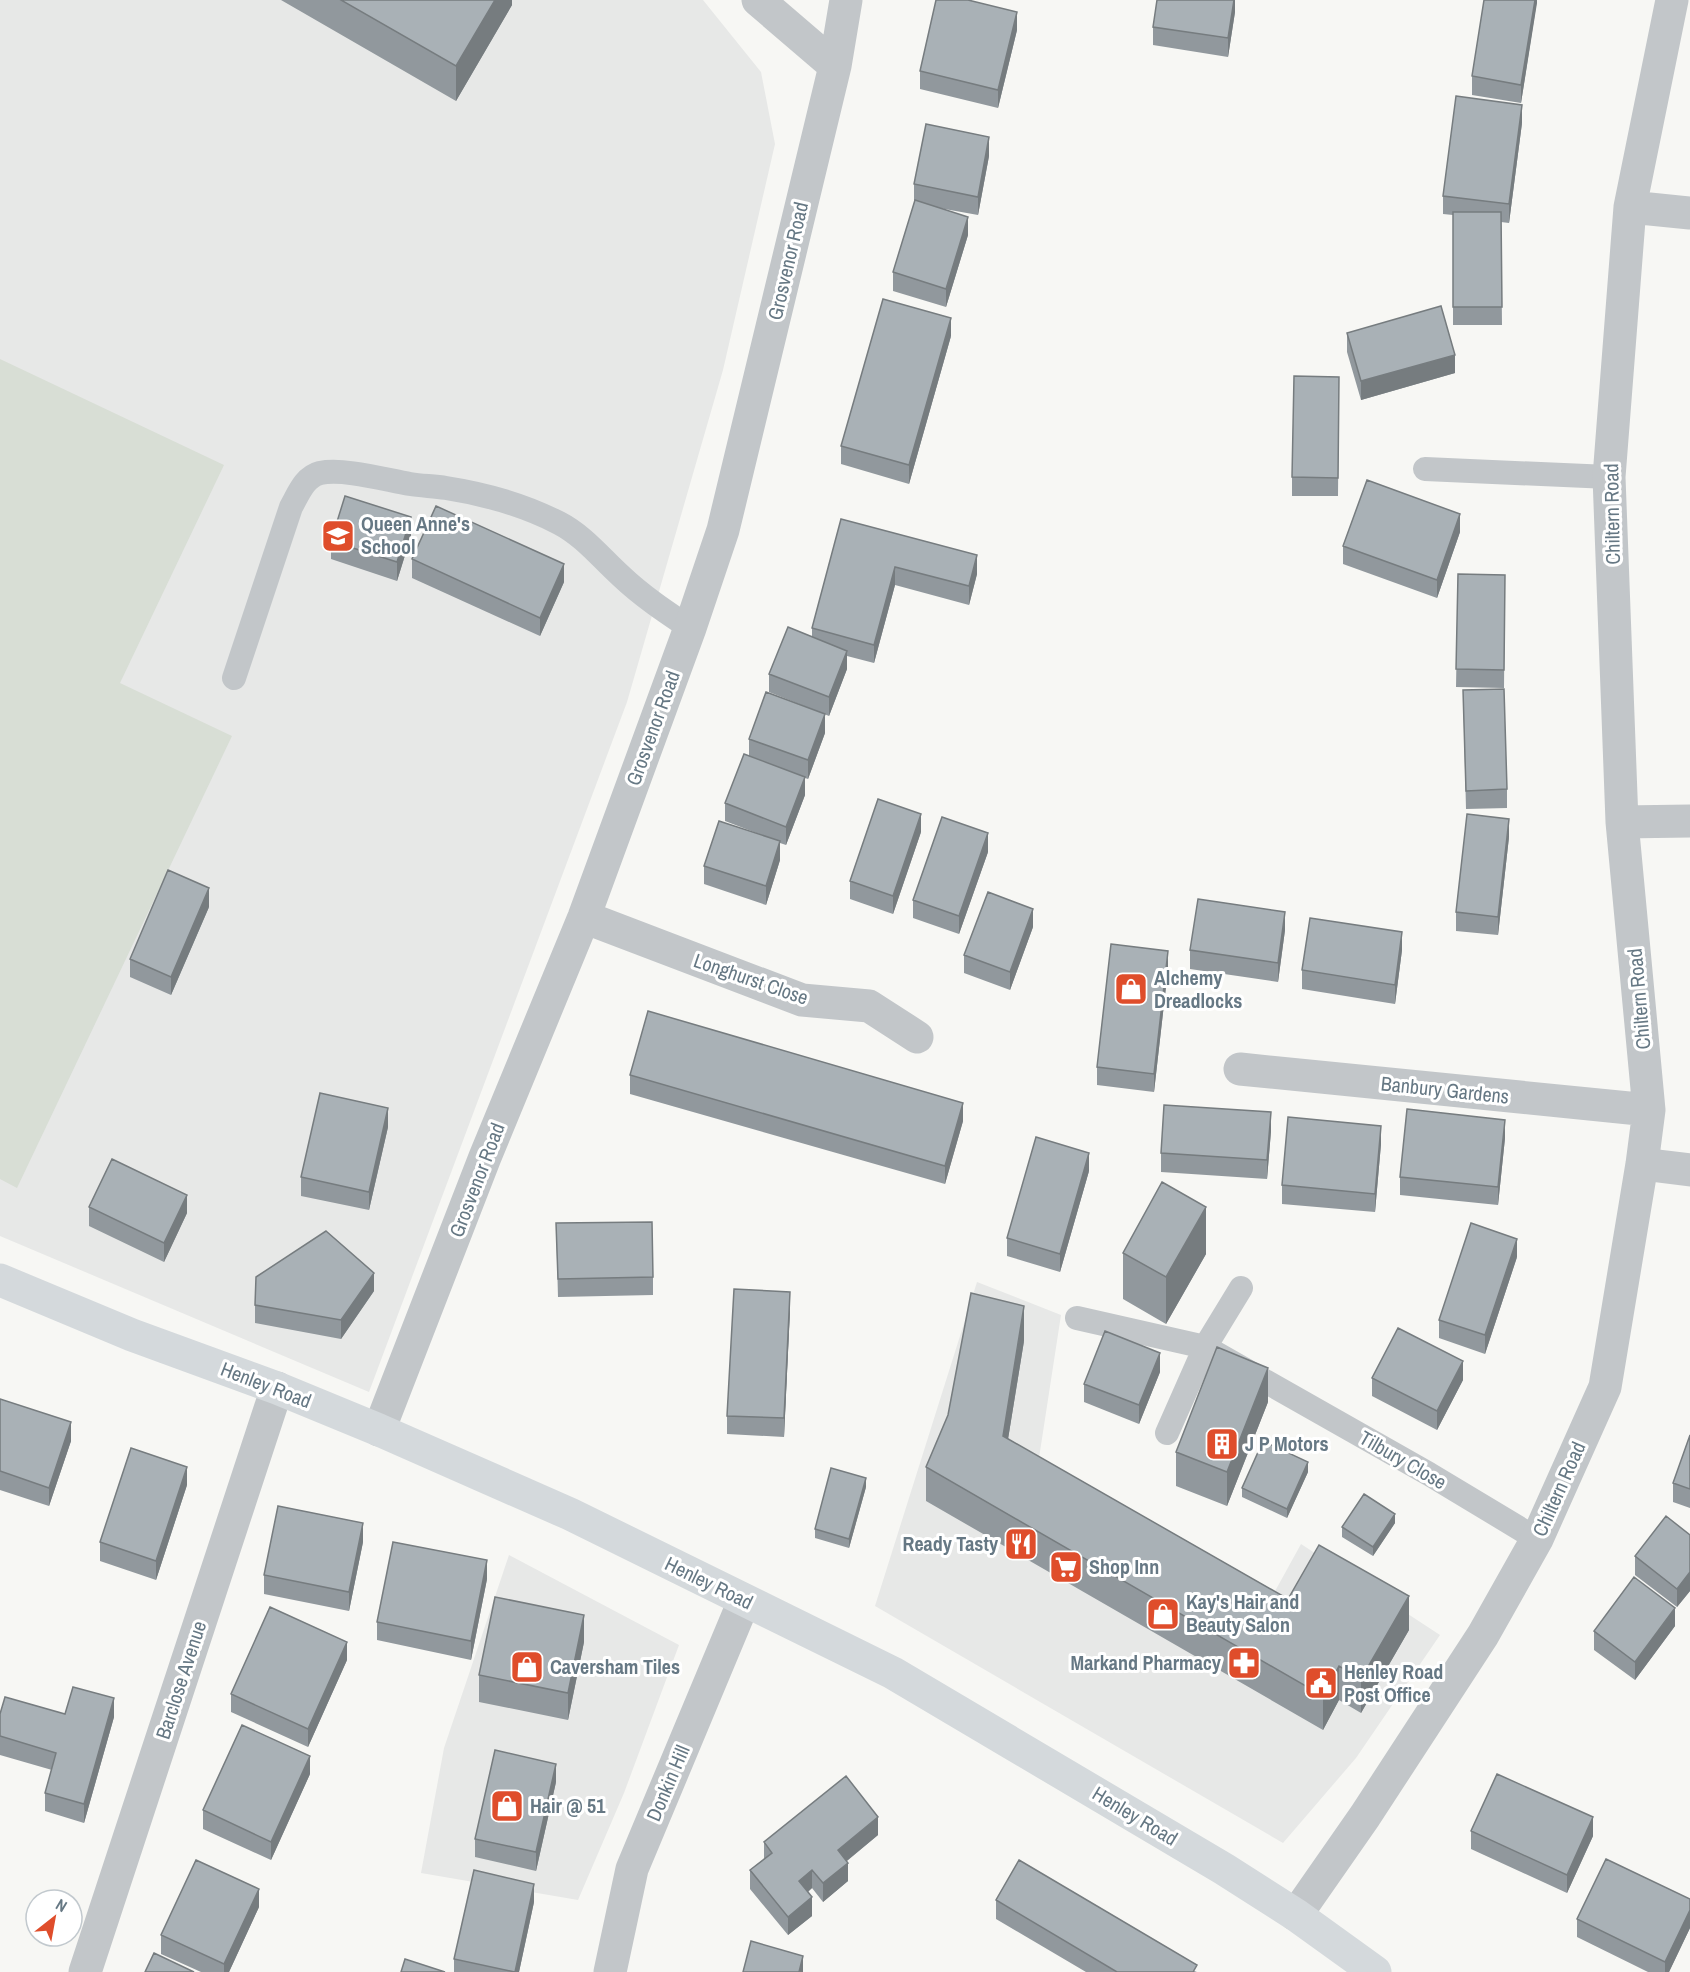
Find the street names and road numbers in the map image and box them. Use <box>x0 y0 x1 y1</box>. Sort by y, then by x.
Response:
street label: Grosvenor Road <box>761 199 814 323</box>
street label: Chiltern Road <box>1597 463 1626 565</box>
street label: Grosvenor Road <box>619 667 686 789</box>
street label: Longhurst Close <box>690 946 812 1011</box>
street label: Chiltern Road <box>1621 947 1656 1051</box>
street label: Banbury Gardens <box>1380 1069 1510 1110</box>
street label: Grosvenor Road <box>442 1119 511 1241</box>
street label: Henley Road <box>217 1355 315 1414</box>
street label: Tilbury Close <box>1355 1424 1452 1495</box>
street label: Chiltern Road <box>1526 1437 1591 1541</box>
street label: Henley Road <box>661 1550 758 1615</box>
street label: Barclose Avenue <box>149 1617 212 1742</box>
street label: Donkin Hill <box>639 1741 696 1825</box>
street label: Henley Road <box>1088 1780 1183 1852</box>

